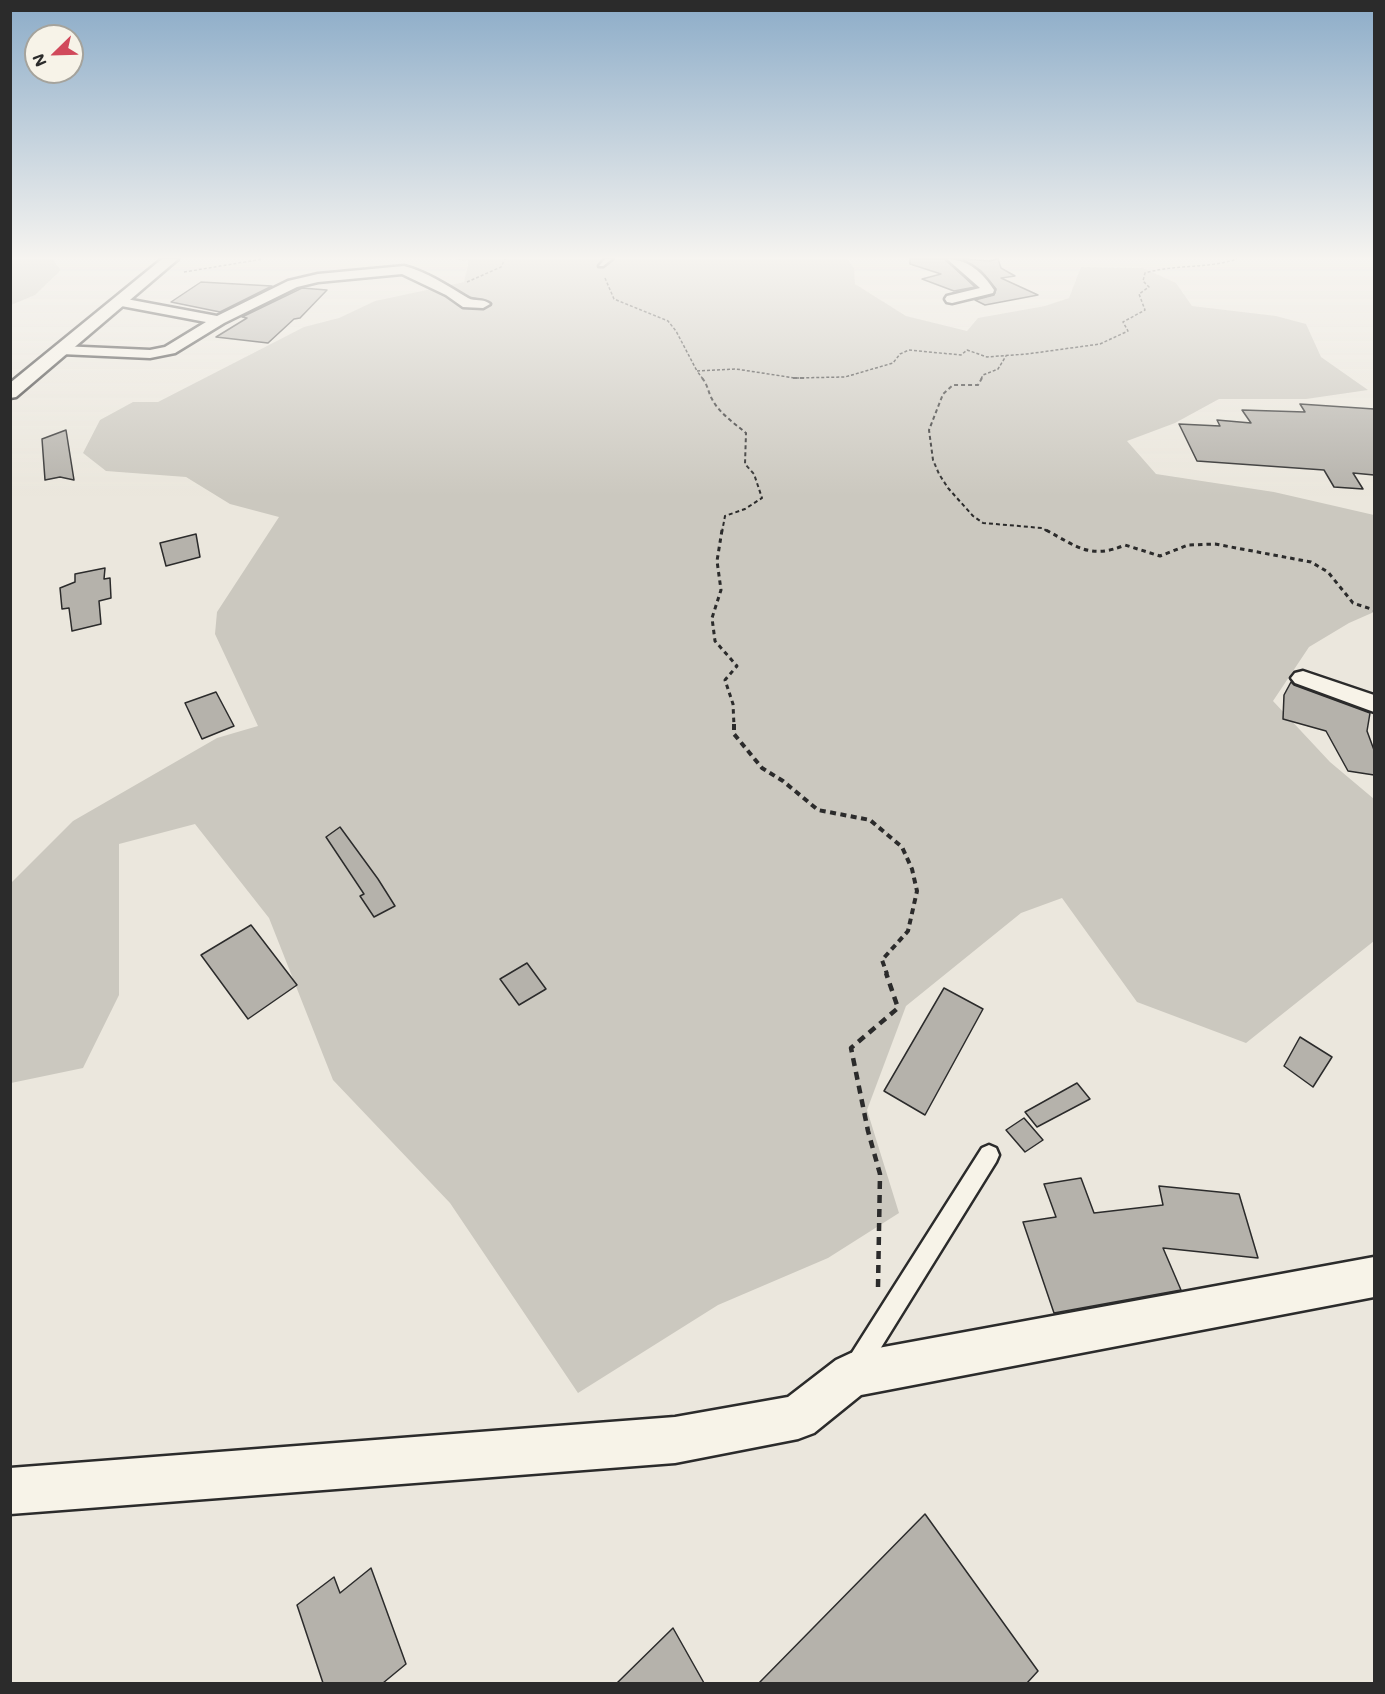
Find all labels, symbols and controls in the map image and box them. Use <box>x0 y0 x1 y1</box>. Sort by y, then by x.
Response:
north arrow <box>24 24 84 84</box>
text: N <box>27 51 51 70</box>

